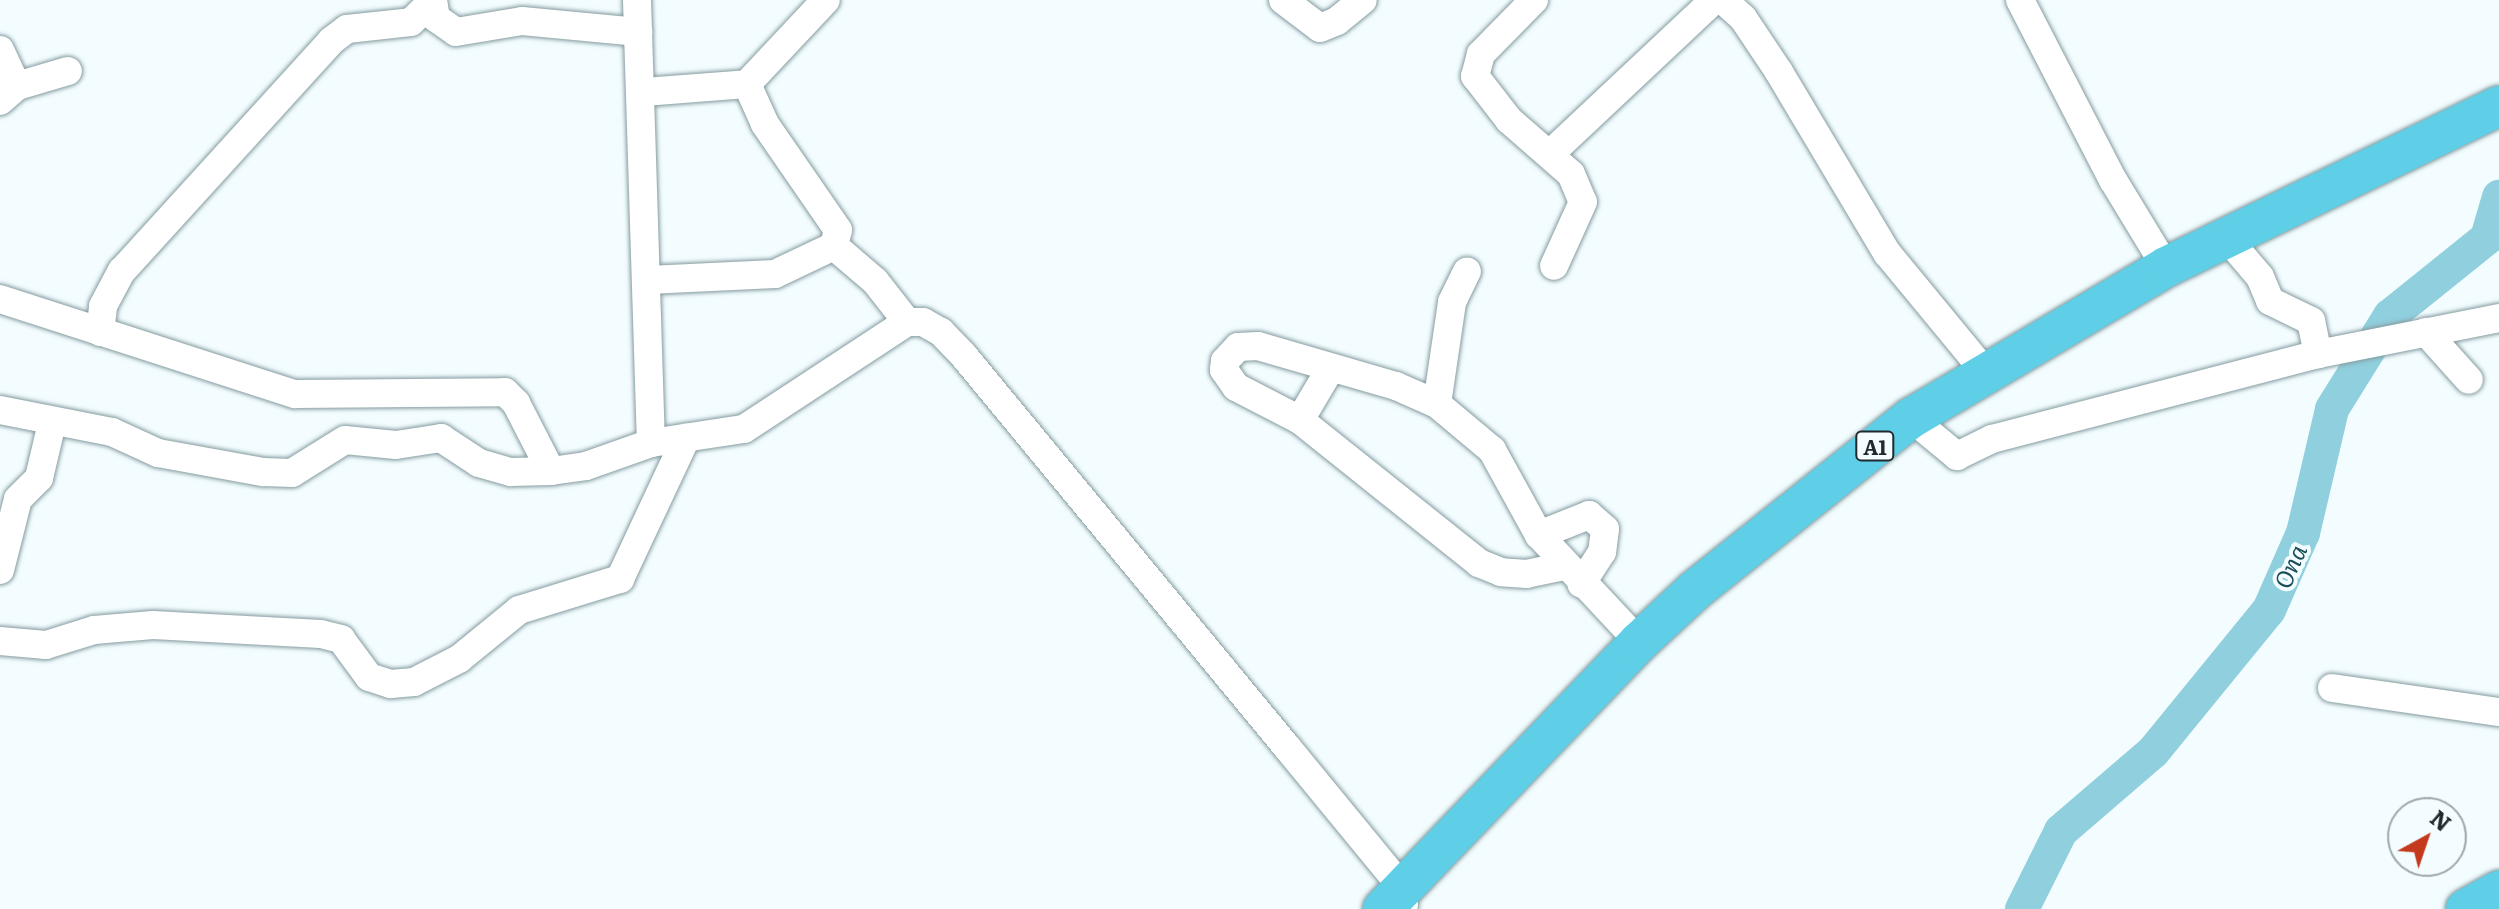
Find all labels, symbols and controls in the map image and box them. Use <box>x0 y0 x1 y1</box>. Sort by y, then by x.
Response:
road number: A1 <box>1855 430 1895 462</box>
water label: Ona <box>2267 540 2311 592</box>
north arrow <box>2387 797 2467 877</box>
text: N <box>2424 801 2459 838</box>

